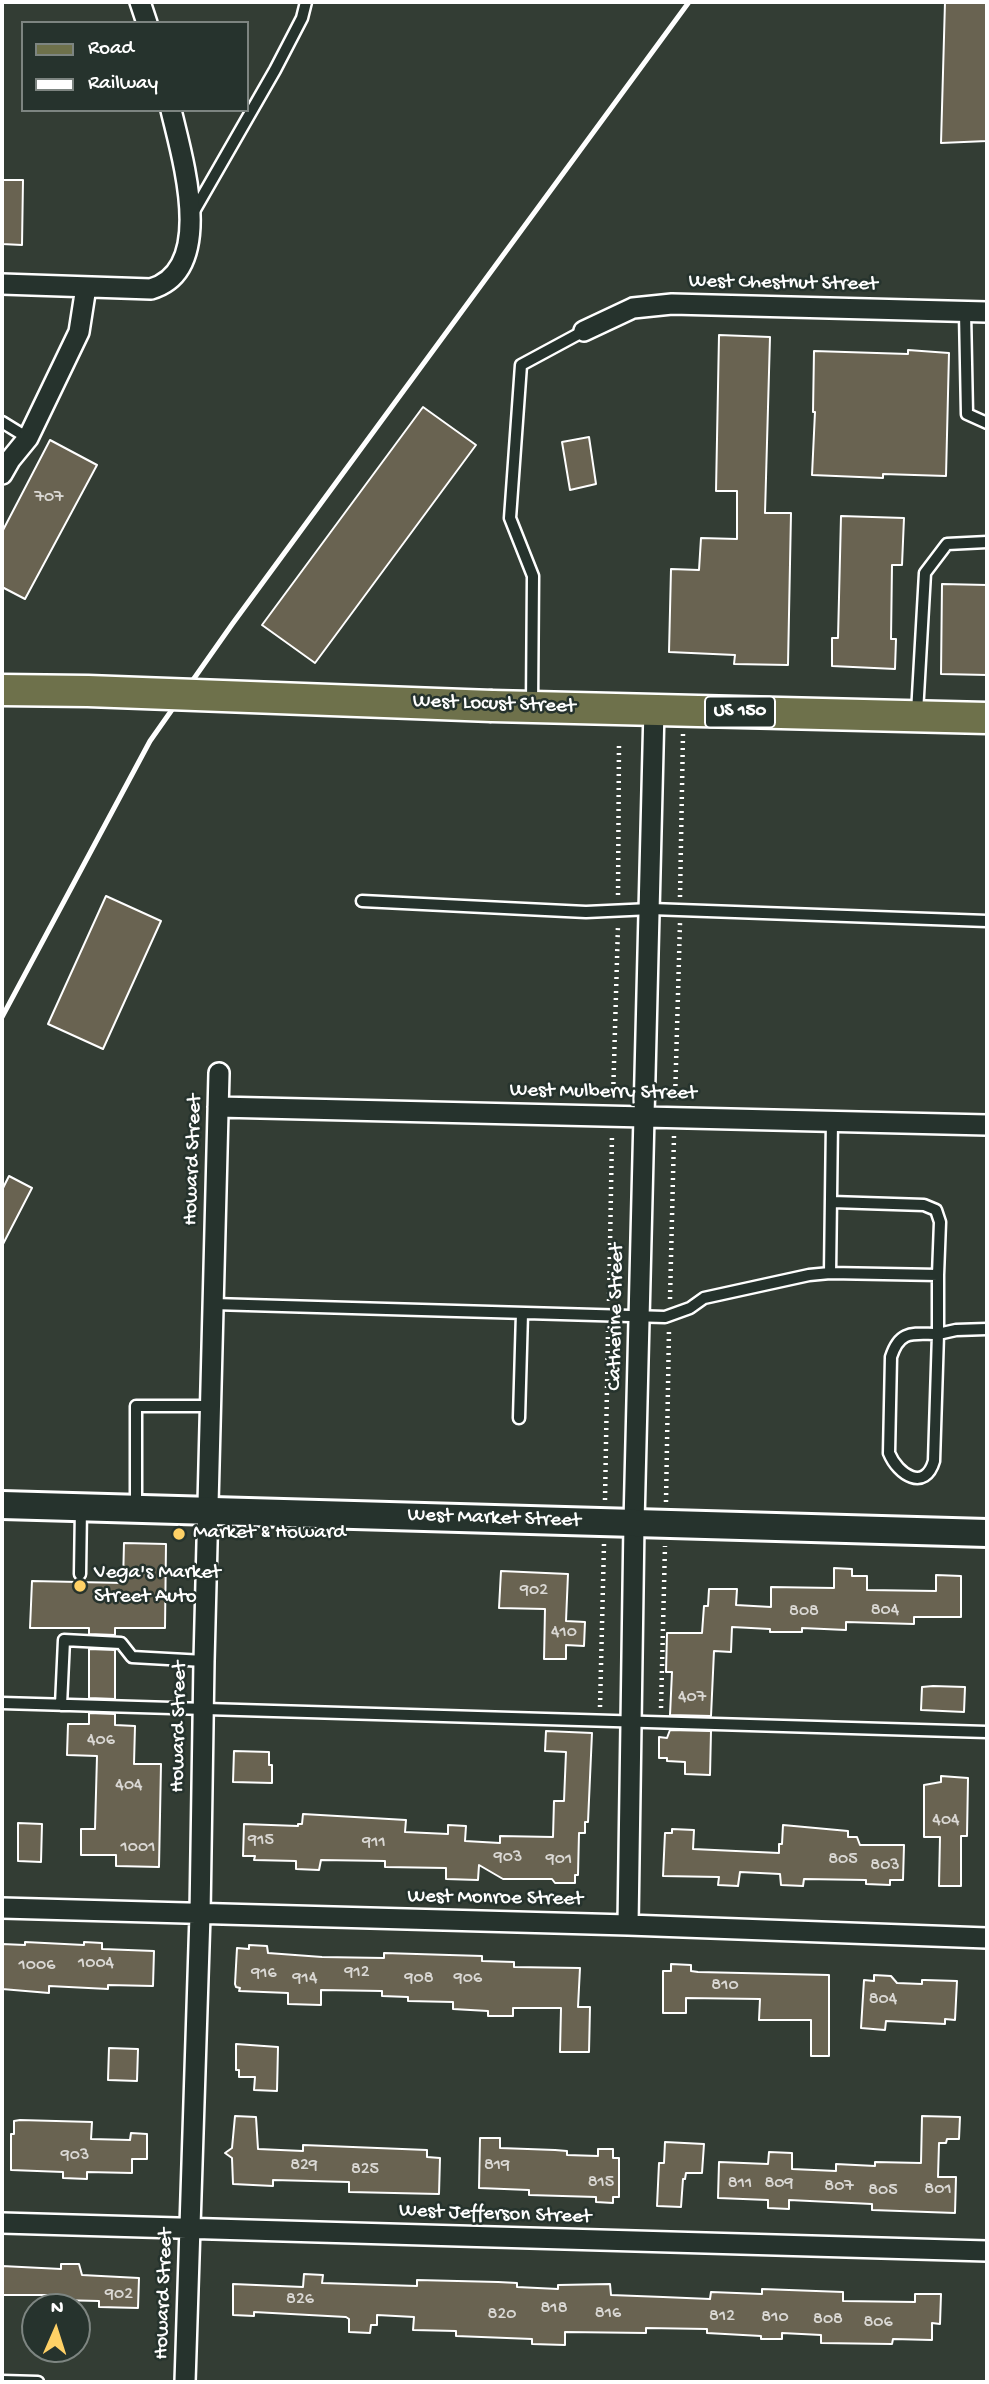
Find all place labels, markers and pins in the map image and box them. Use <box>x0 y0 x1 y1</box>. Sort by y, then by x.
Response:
place label: Market & Howard <box>193 1521 346 1547</box>
marker: Market & Howard <box>171 1526 187 1542</box>
place label: Vega's Market Street Auto <box>94 1561 221 1611</box>
marker: Vega's Market Street Auto <box>72 1578 88 1594</box>

